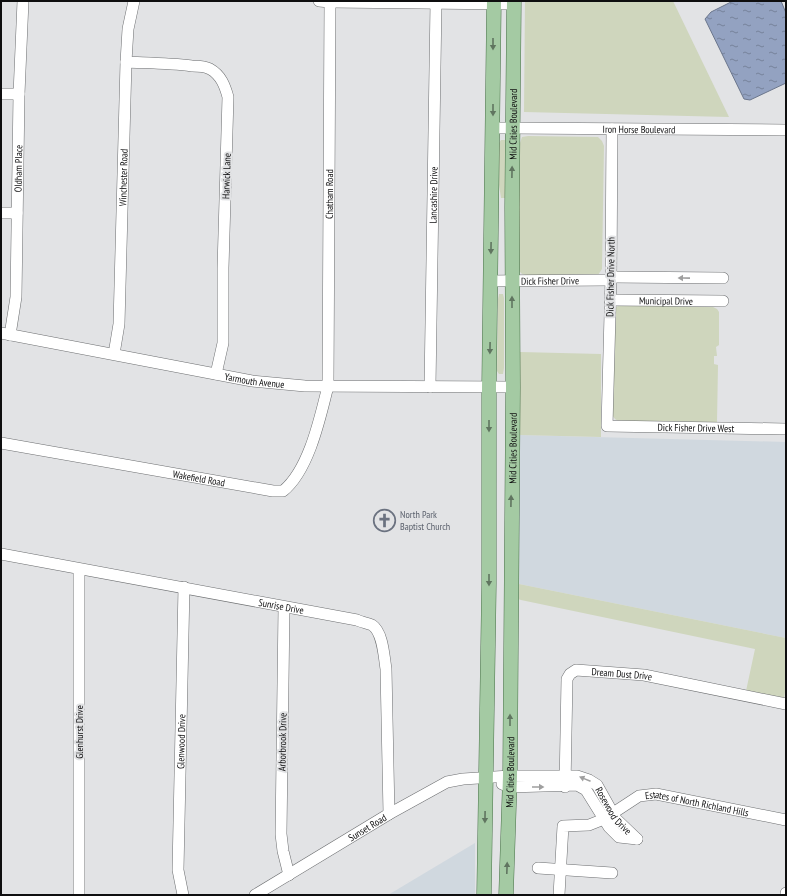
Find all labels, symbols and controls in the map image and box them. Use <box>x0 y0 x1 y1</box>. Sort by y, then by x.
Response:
one-way arrow <box>490 38 496 51</box>
street label: Mid Cities Boulevard <box>506 89 520 160</box>
one-way arrow <box>490 104 496 117</box>
street label: Iron Horse Boulevard <box>603 123 675 136</box>
street label: Oldham Place <box>12 145 25 192</box>
street label: Winchester Road <box>116 149 131 206</box>
street label: Harwick Lane <box>219 153 234 199</box>
one-way arrow <box>509 165 515 178</box>
street label: Lancashire Drive <box>427 166 440 224</box>
street label: Chatham Road <box>323 169 336 219</box>
street label: Dick Fisher Drive North <box>603 237 618 317</box>
one-way arrow <box>488 242 495 254</box>
street label: Dick Fisher Drive <box>521 274 579 288</box>
one-way arrow <box>677 275 690 281</box>
street label: Municipal Drive <box>639 294 693 308</box>
one-way arrow <box>509 295 515 308</box>
one-way arrow <box>487 342 493 355</box>
street label: Yarmouth Avenue <box>223 370 285 391</box>
street label: Mid Cities Boulevard <box>506 413 520 484</box>
one-way arrow <box>486 420 492 433</box>
street label: Dick Fisher Drive West <box>657 421 735 435</box>
street label: Wakefield Road <box>172 467 226 489</box>
one-way arrow <box>508 494 514 507</box>
church icon: North Park Baptist Church <box>372 507 398 533</box>
place label: North Park Baptist Church <box>400 508 450 533</box>
one-way arrow <box>486 574 492 587</box>
street label: Sunrise Drive <box>257 596 305 617</box>
street label: Dream Dust Drive <box>591 665 653 683</box>
street label: Glenhurst Drive <box>73 705 86 759</box>
street label: Arborbrook Drive <box>275 713 290 771</box>
one-way arrow <box>507 713 513 726</box>
street label: Glenwood Drive <box>174 714 188 769</box>
street label: Mid Cities Boulevard <box>503 736 517 808</box>
one-way arrow <box>579 776 591 782</box>
one-way arrow <box>532 784 545 790</box>
street label: Rosewood Drive <box>592 785 634 837</box>
street label: Estates of North Richland Hills <box>644 788 750 820</box>
street label: Sunset Road <box>346 811 389 844</box>
one-way arrow <box>482 811 489 823</box>
one-way arrow <box>504 861 510 874</box>

